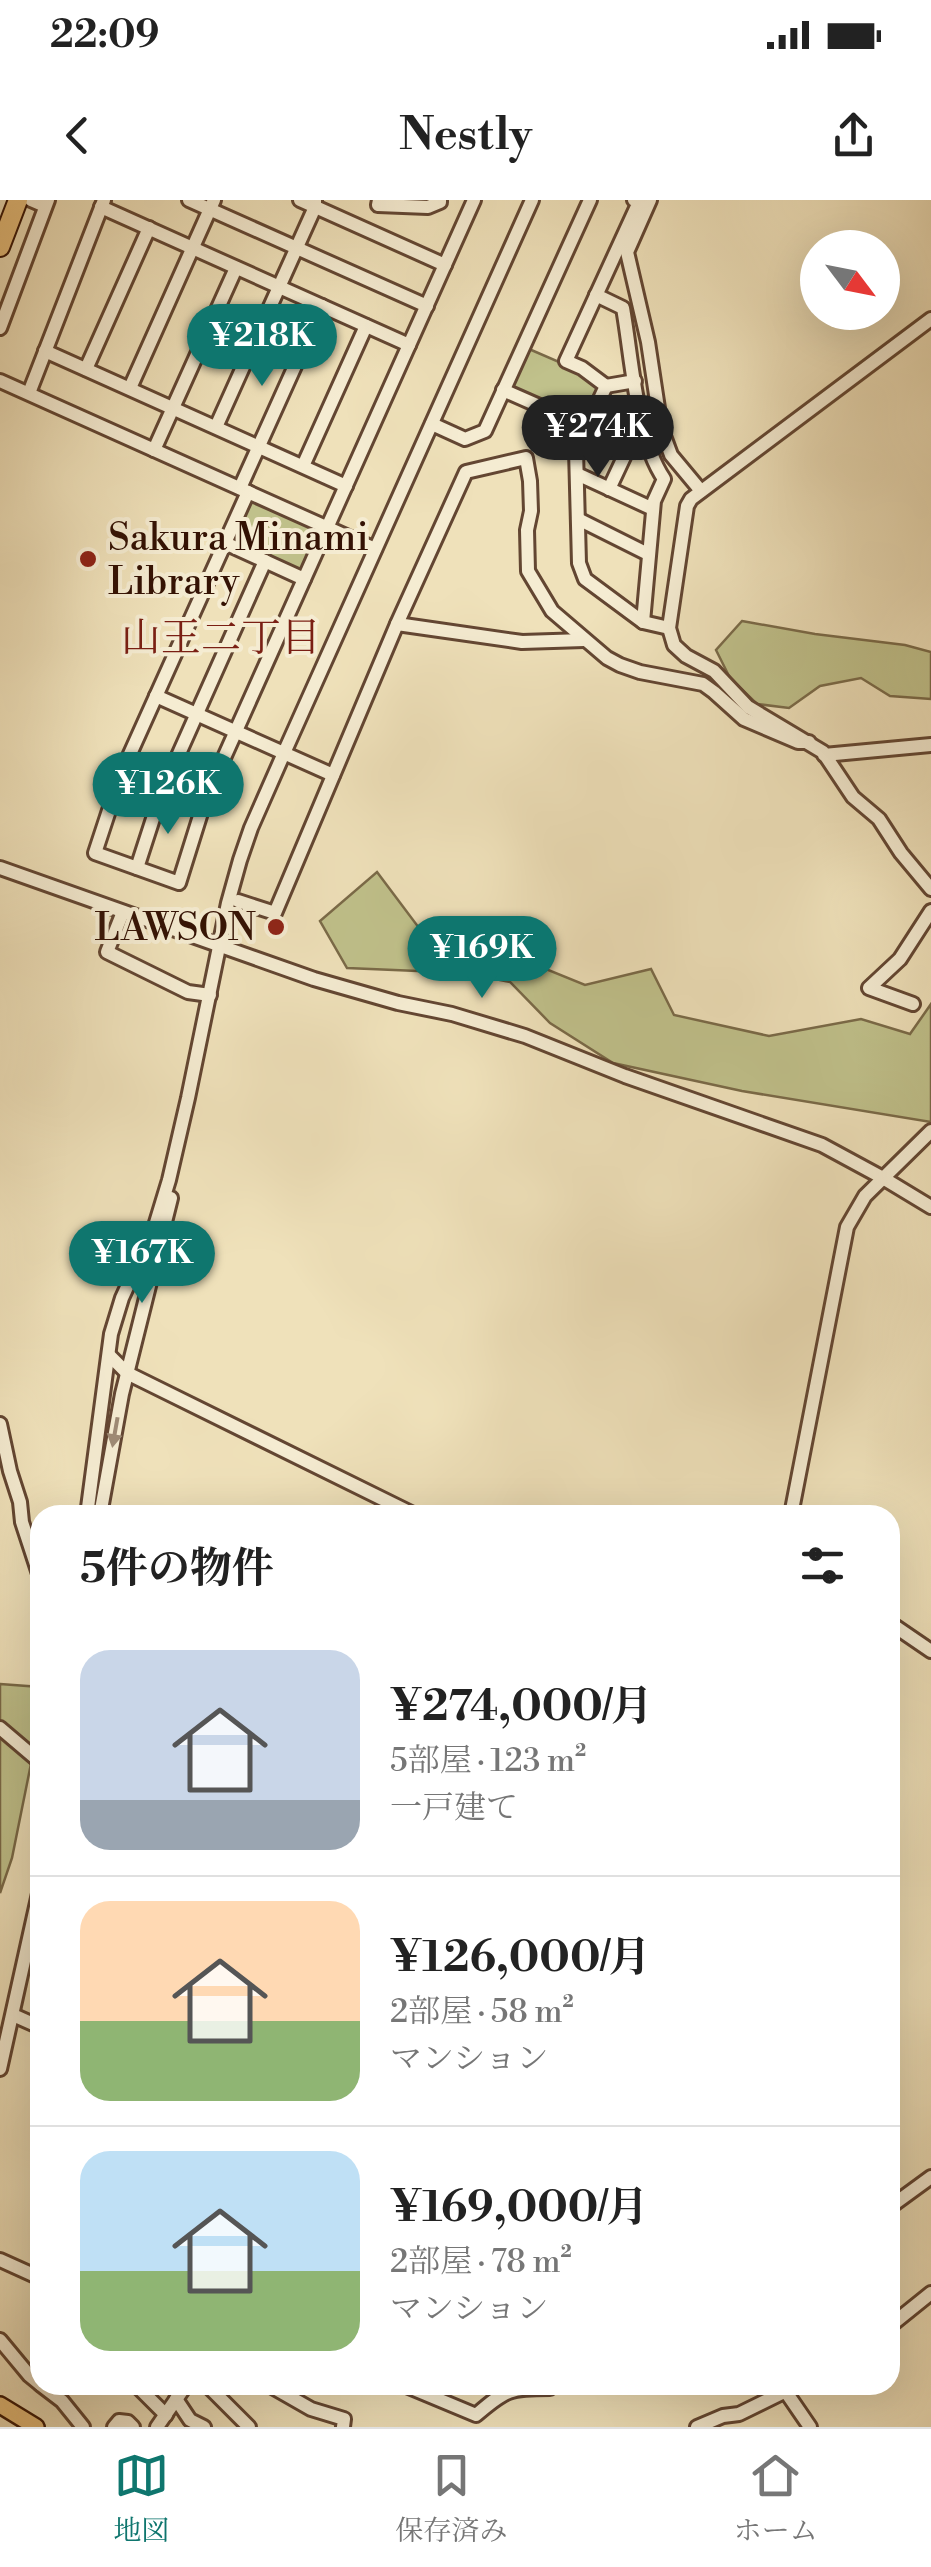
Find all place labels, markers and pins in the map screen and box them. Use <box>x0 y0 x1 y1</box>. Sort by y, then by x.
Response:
pin: ¥218K <box>192 304 332 389</box>
pin: ¥274K <box>528 395 668 480</box>
place label: Sakura Minami Library <box>108 515 369 606</box>
marker: Sakura Minami Library <box>77 548 99 570</box>
pin: ¥126K <box>98 752 238 837</box>
place label: LAWSON <box>94 905 256 952</box>
marker: LAWSON <box>265 916 287 938</box>
pin: ¥169K <box>412 916 552 1001</box>
pin: ¥167K <box>72 1221 212 1306</box>

